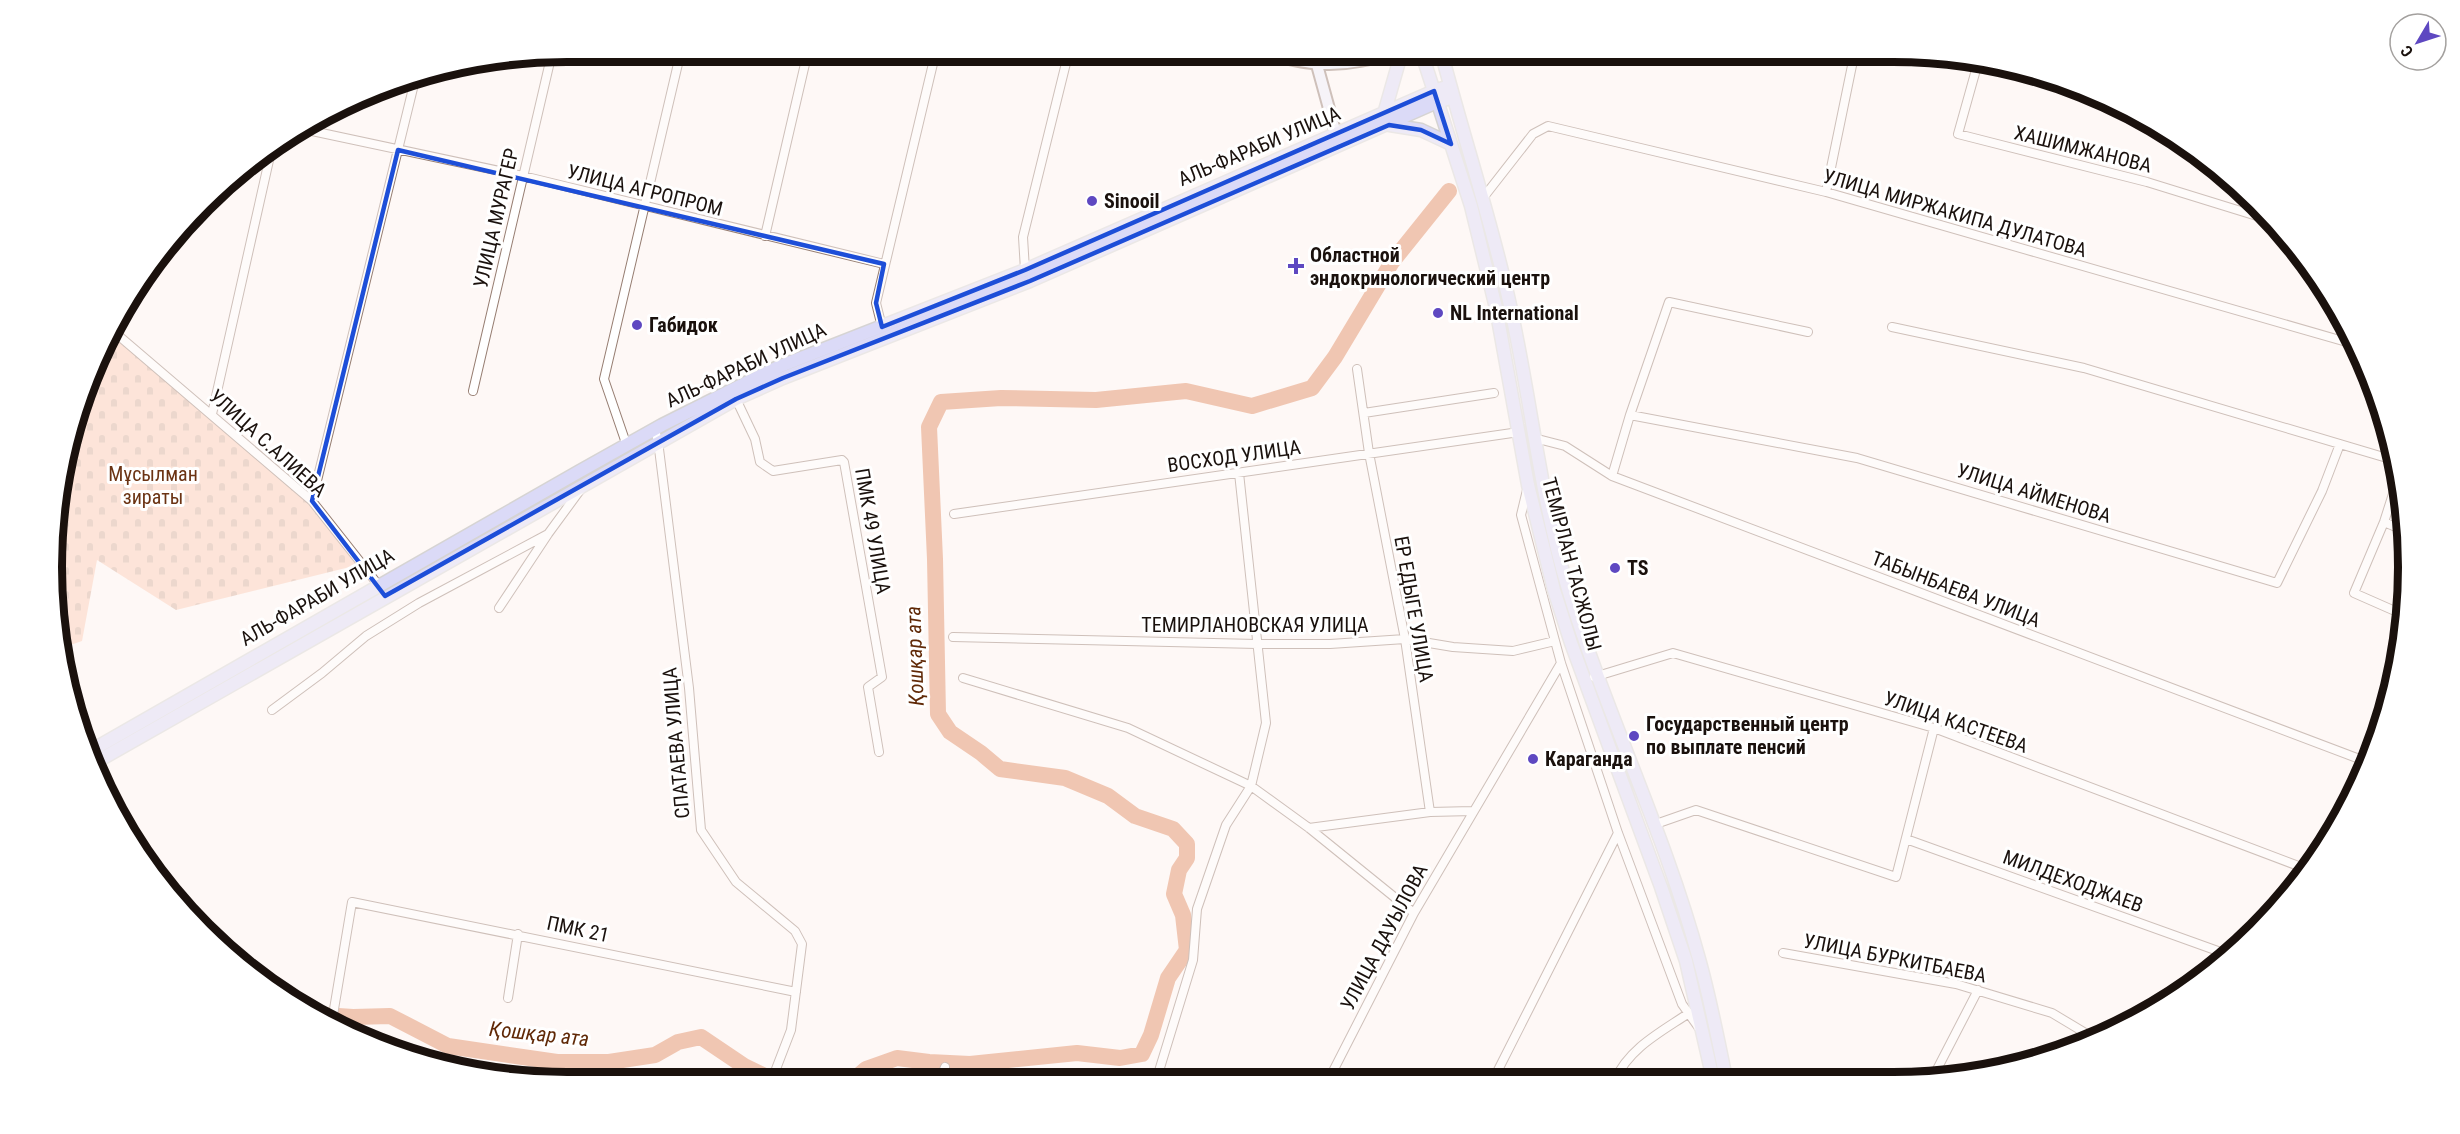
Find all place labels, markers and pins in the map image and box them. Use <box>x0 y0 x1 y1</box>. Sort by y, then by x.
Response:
place label: Sinooil <box>1104 189 1160 213</box>
marker: Sinooil <box>1085 194 1099 208</box>
place label: Областной эндокринологический центр <box>1310 243 1550 290</box>
marker: Областной эндокринологический центр <box>1287 257 1305 275</box>
place label: NL International <box>1450 301 1579 325</box>
marker: NL International <box>1431 306 1445 320</box>
place label: Габидок <box>649 313 718 337</box>
marker: Габидок <box>630 318 644 332</box>
place label: TS <box>1627 556 1649 580</box>
marker: TS <box>1608 561 1622 575</box>
place label: Государственный центр по выплате пенсий <box>1646 712 1849 759</box>
marker: Государственный центр по выплате пенсий <box>1627 729 1641 743</box>
place label: Караганда <box>1545 747 1633 771</box>
marker: Караганда <box>1526 752 1540 766</box>

